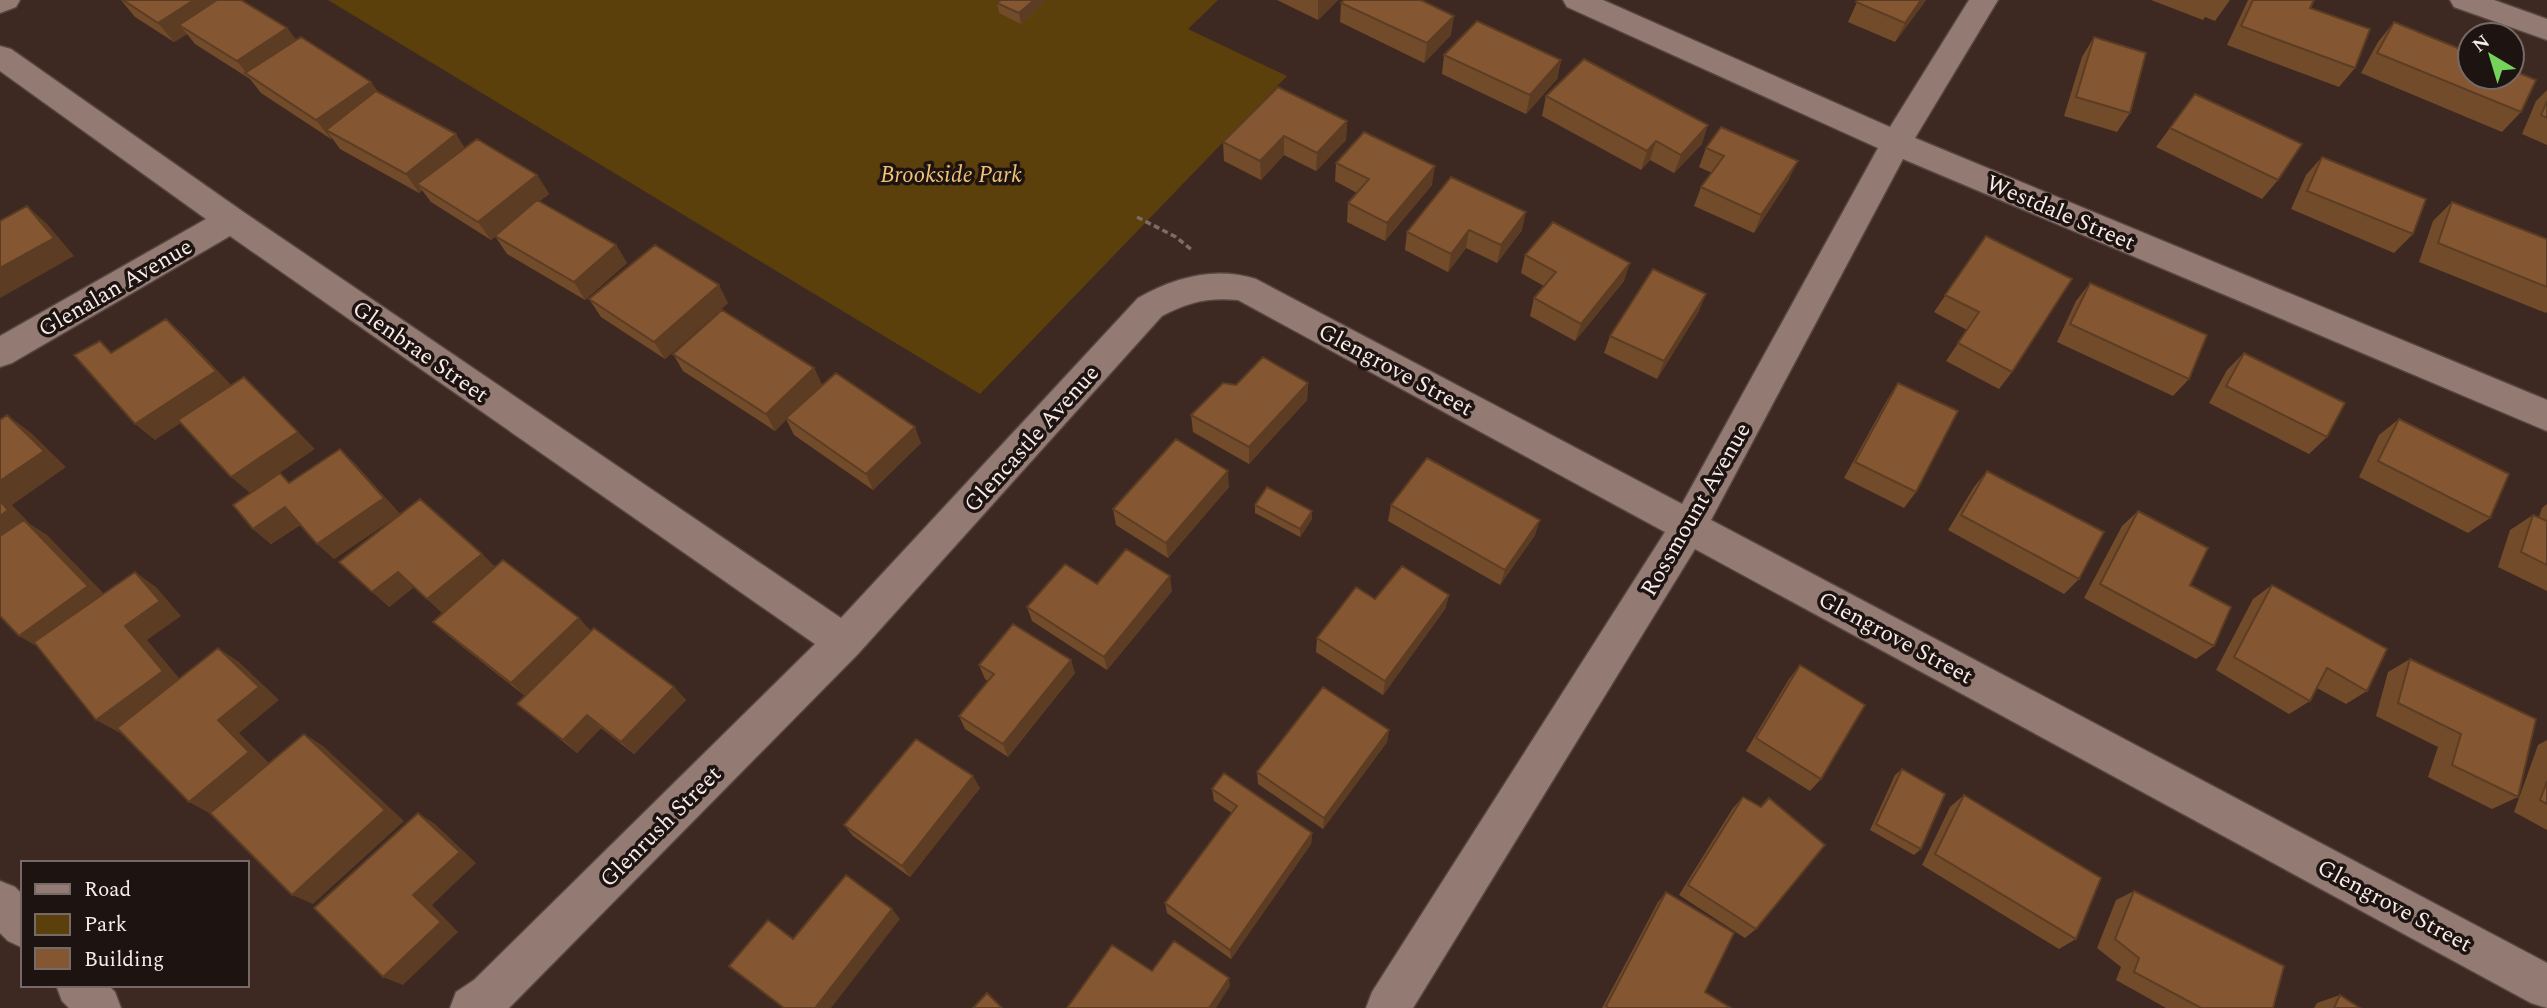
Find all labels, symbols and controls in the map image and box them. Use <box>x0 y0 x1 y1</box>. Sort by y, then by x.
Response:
north arrow <box>2456 21 2526 91</box>
text: N <box>2466 28 2496 60</box>
park label: Brookside Park <box>880 158 1022 193</box>
street label: Westdale Street <box>1980 166 2140 261</box>
street label: Glenalan Avenue <box>32 230 199 347</box>
street label: Glenbrae Street <box>345 292 495 412</box>
street label: Glengrove Street <box>1312 315 1479 426</box>
street label: Glencastle Avenue <box>956 357 1108 521</box>
street label: Rossmount Avenue <box>1632 416 1760 603</box>
street label: Glengrove Street <box>1812 583 1979 694</box>
street label: Glenrush Street <box>592 758 730 896</box>
street label: Glengrove Street <box>2311 851 2478 962</box>
legend <box>21 861 248 987</box>
text: Road <box>84 874 131 906</box>
text: Park <box>84 909 128 941</box>
text: Building <box>84 944 164 976</box>

